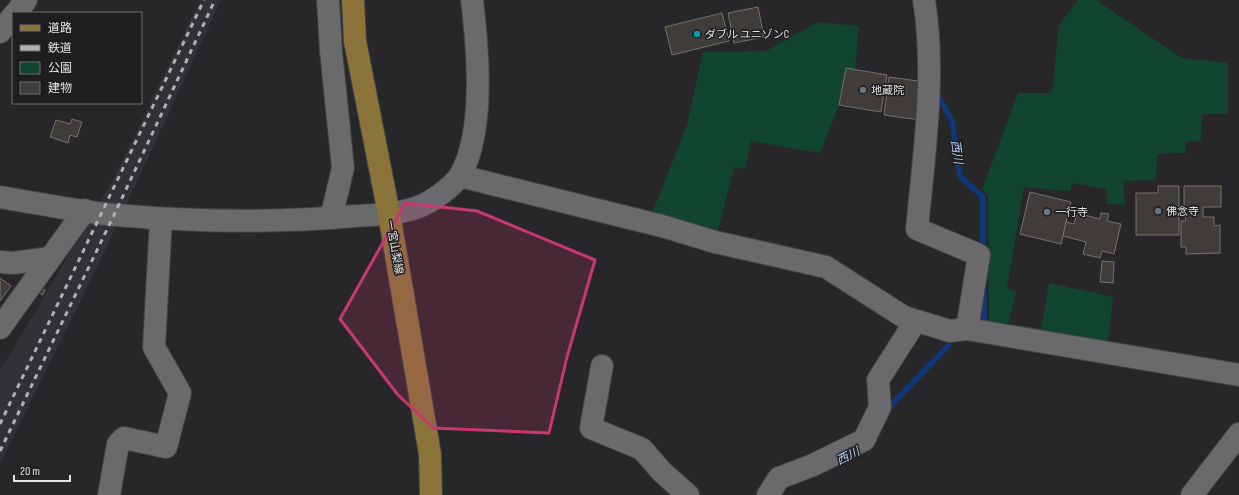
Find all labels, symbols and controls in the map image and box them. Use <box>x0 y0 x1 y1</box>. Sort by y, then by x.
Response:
legend <box>12 12 142 104</box>
text: 道路 <box>48 21 72 36</box>
place label: ダブル ユニゾンC <box>705 28 789 41</box>
marker: ダブル ユニゾンC <box>692 29 702 39</box>
text: 鉄道 <box>48 41 72 56</box>
text: 公園 <box>48 61 72 76</box>
text: 建物 <box>48 81 72 96</box>
place label: 地蔵院 <box>871 84 904 97</box>
marker: 地蔵院 <box>858 85 868 95</box>
water label: 西川 <box>947 139 966 167</box>
place label: 佛念寺 <box>1166 205 1199 218</box>
place label: 一行寺 <box>1055 206 1088 219</box>
marker: 佛念寺 <box>1153 206 1163 216</box>
marker: 一行寺 <box>1042 207 1052 217</box>
street label: 一宮山梨線 <box>383 219 406 275</box>
water label: 西川 <box>834 443 864 469</box>
scale bar <box>14 457 70 483</box>
text: 20 m <box>20 464 40 479</box>

